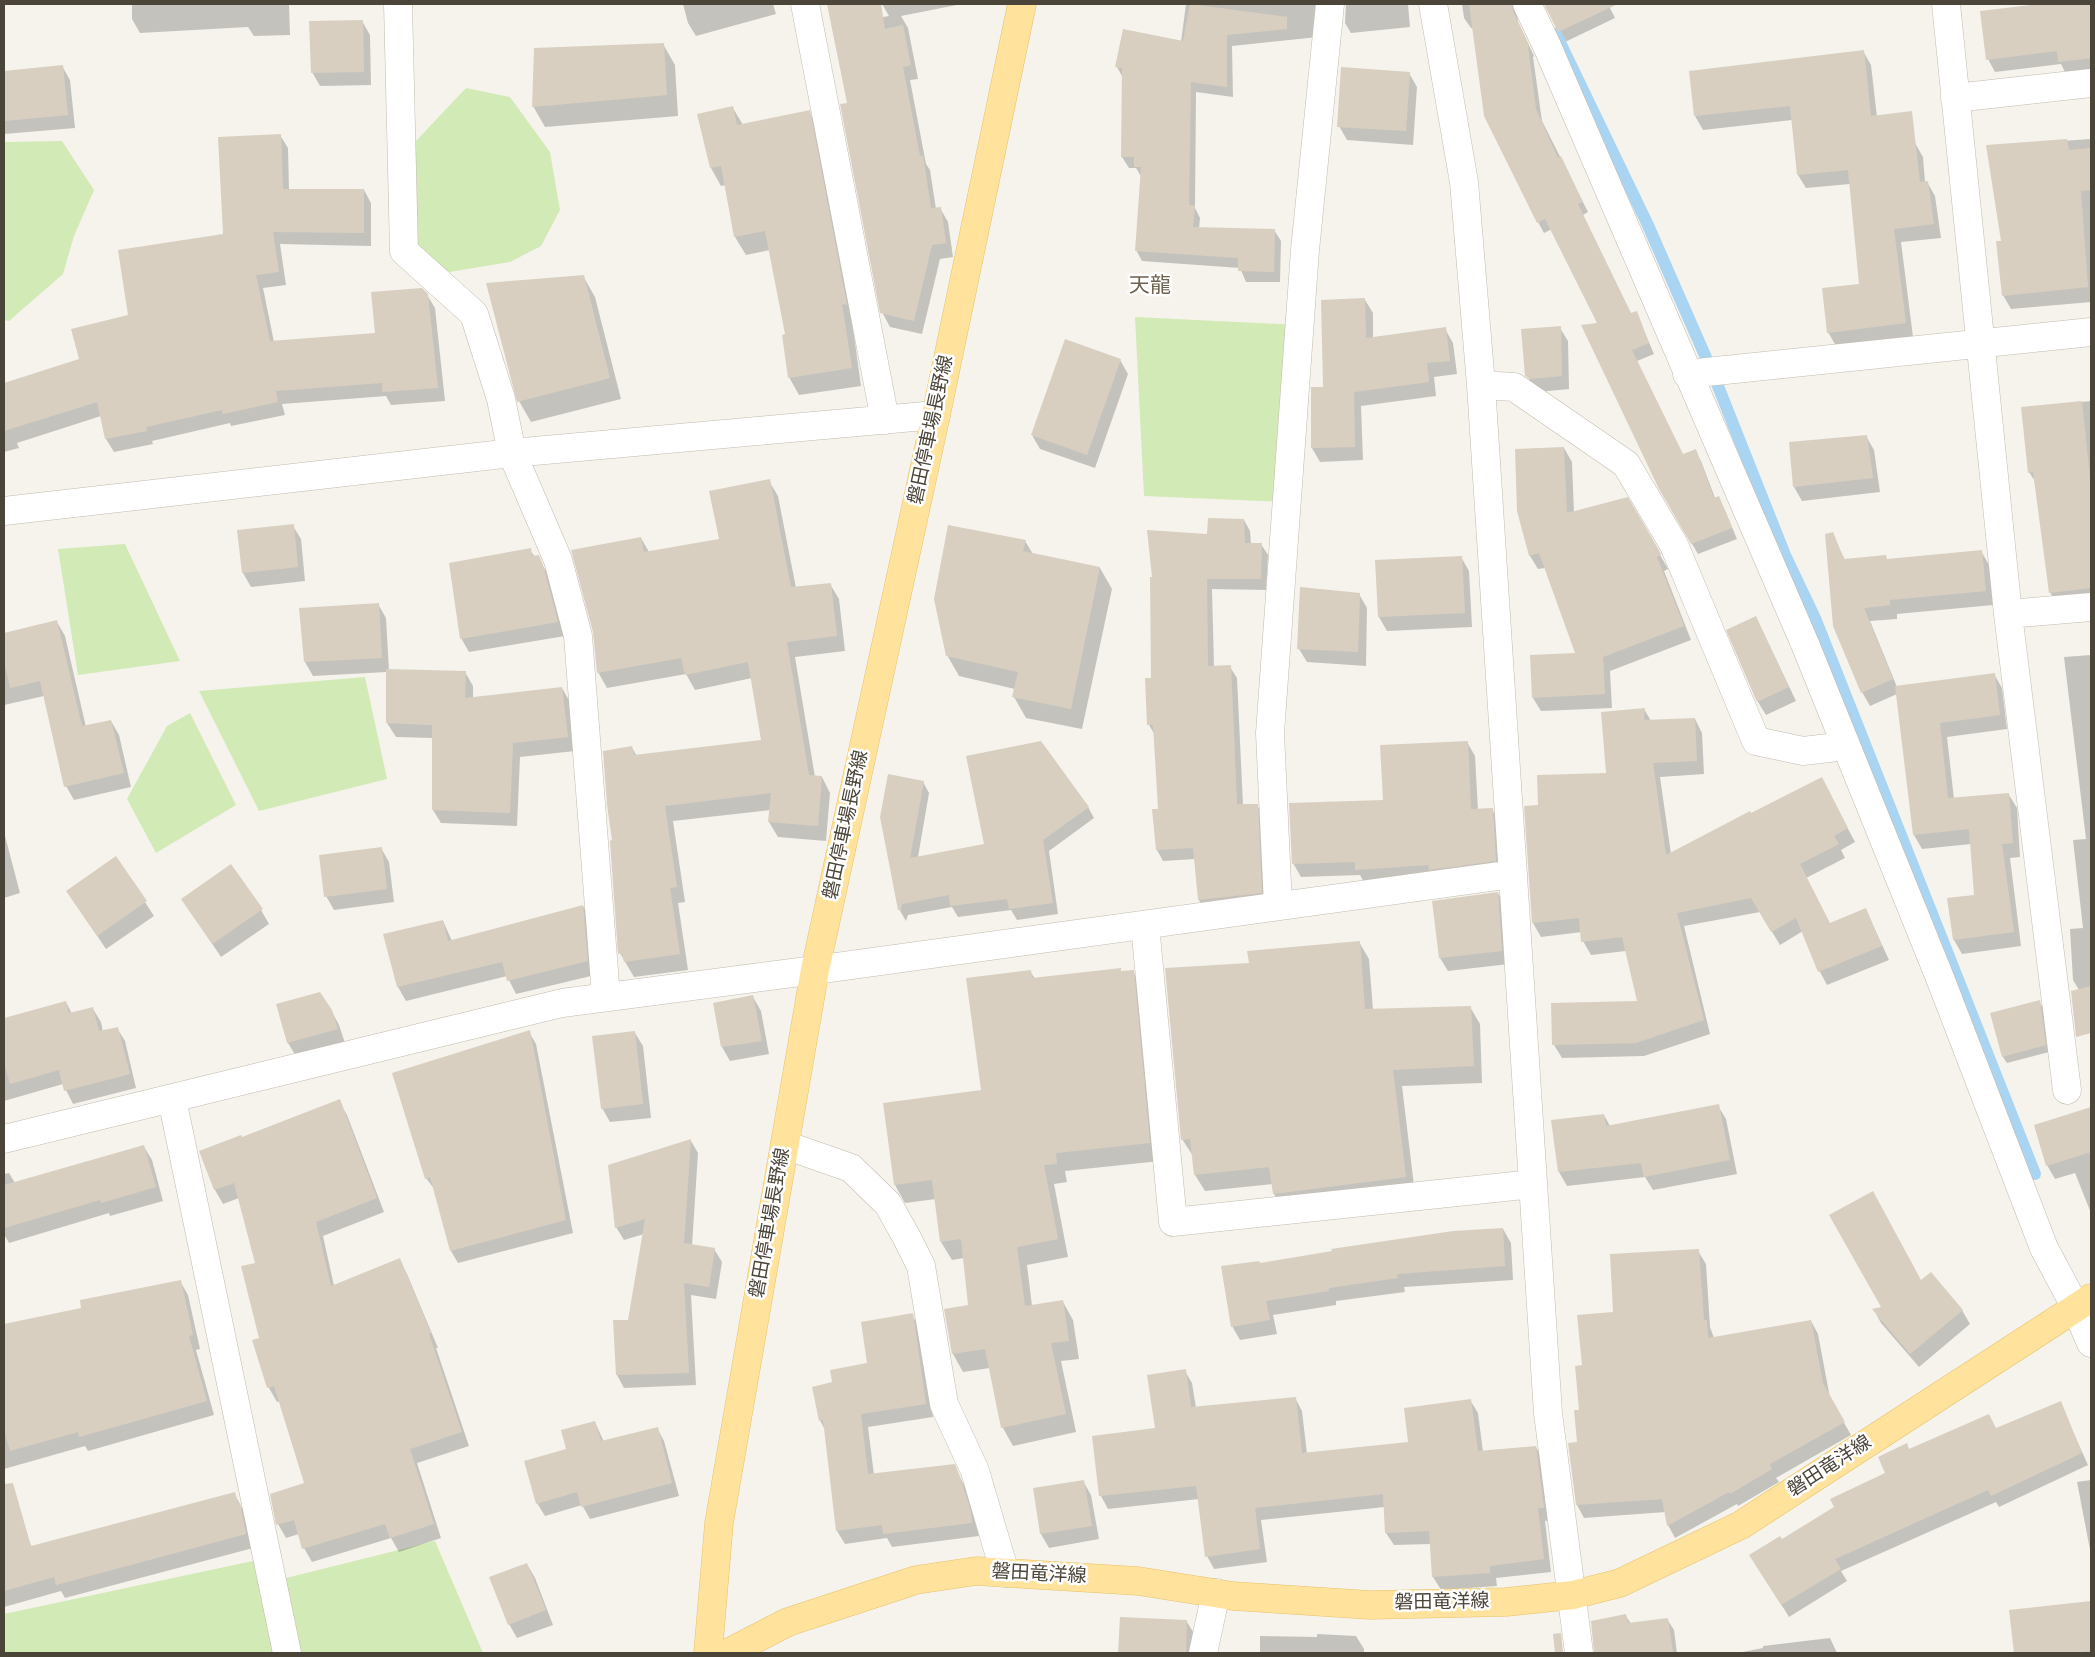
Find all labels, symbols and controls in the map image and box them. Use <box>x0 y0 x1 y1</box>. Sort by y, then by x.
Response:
district label: 天龍 <box>1129 274 1171 300</box>
street label: 磐田停車場長野線 <box>905 353 959 507</box>
street label: 磐田停車場長野線 <box>820 748 874 902</box>
street label: 磐田停車場長野線 <box>747 1146 795 1300</box>
street label: 磐田竜洋線 <box>1784 1432 1876 1502</box>
street label: 磐田竜洋線 <box>991 1561 1087 1589</box>
street label: 磐田竜洋線 <box>1394 1591 1490 1615</box>

